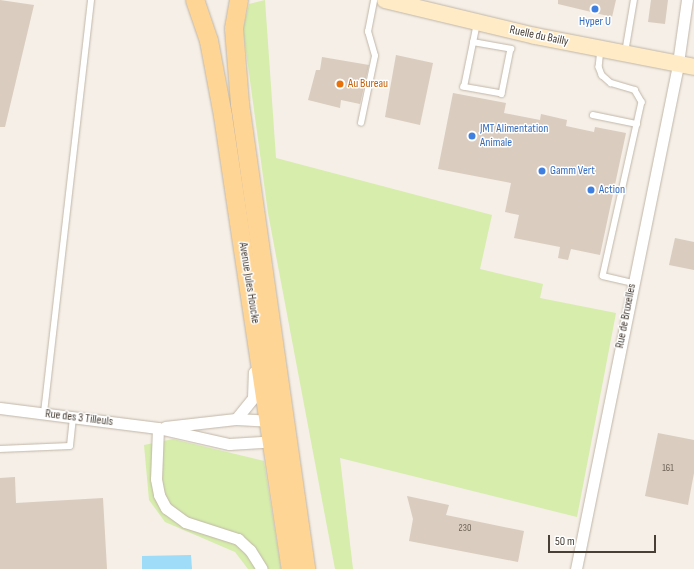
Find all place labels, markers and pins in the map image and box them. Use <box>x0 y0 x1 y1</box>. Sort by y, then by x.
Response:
marker: Hyper U <box>590 4 600 14</box>
place label: Hyper U <box>579 15 611 29</box>
place label: Au Bureau <box>348 77 388 91</box>
marker: Au Bureau <box>335 79 345 89</box>
place label: JMT Alimentation Animale <box>480 122 548 150</box>
marker: JMT Alimentation Animale <box>467 131 477 141</box>
place label: Gamm Vert <box>550 164 595 178</box>
marker: Gamm Vert <box>537 166 547 176</box>
place label: Action <box>599 183 625 197</box>
marker: Action <box>586 185 596 195</box>

